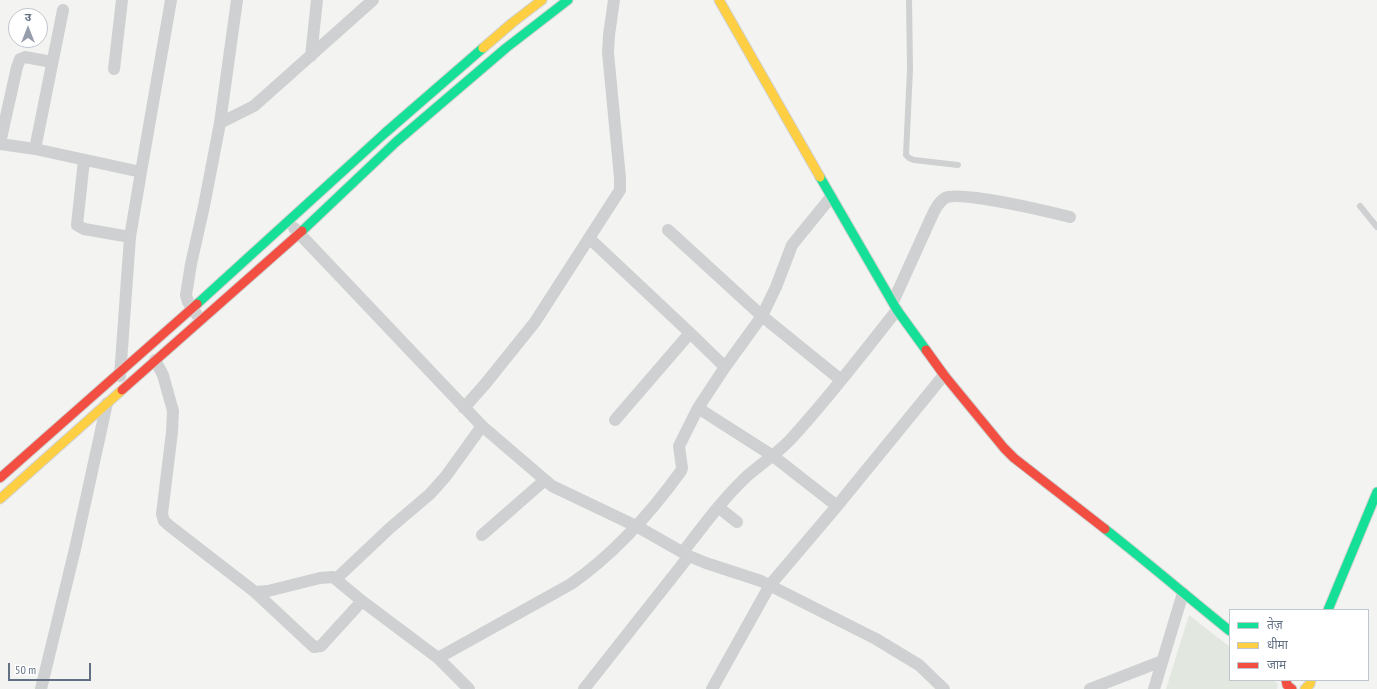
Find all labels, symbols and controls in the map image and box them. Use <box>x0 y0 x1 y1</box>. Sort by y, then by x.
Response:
north arrow <box>8 8 48 48</box>
text: उ <box>25 10 31 24</box>
legend <box>1229 609 1369 681</box>
text: तेज़ <box>1267 617 1283 632</box>
text: धीमा <box>1267 637 1288 652</box>
scale bar <box>10 655 93 681</box>
text: जाम <box>1267 657 1286 672</box>
text: 50 m <box>15 662 36 677</box>

